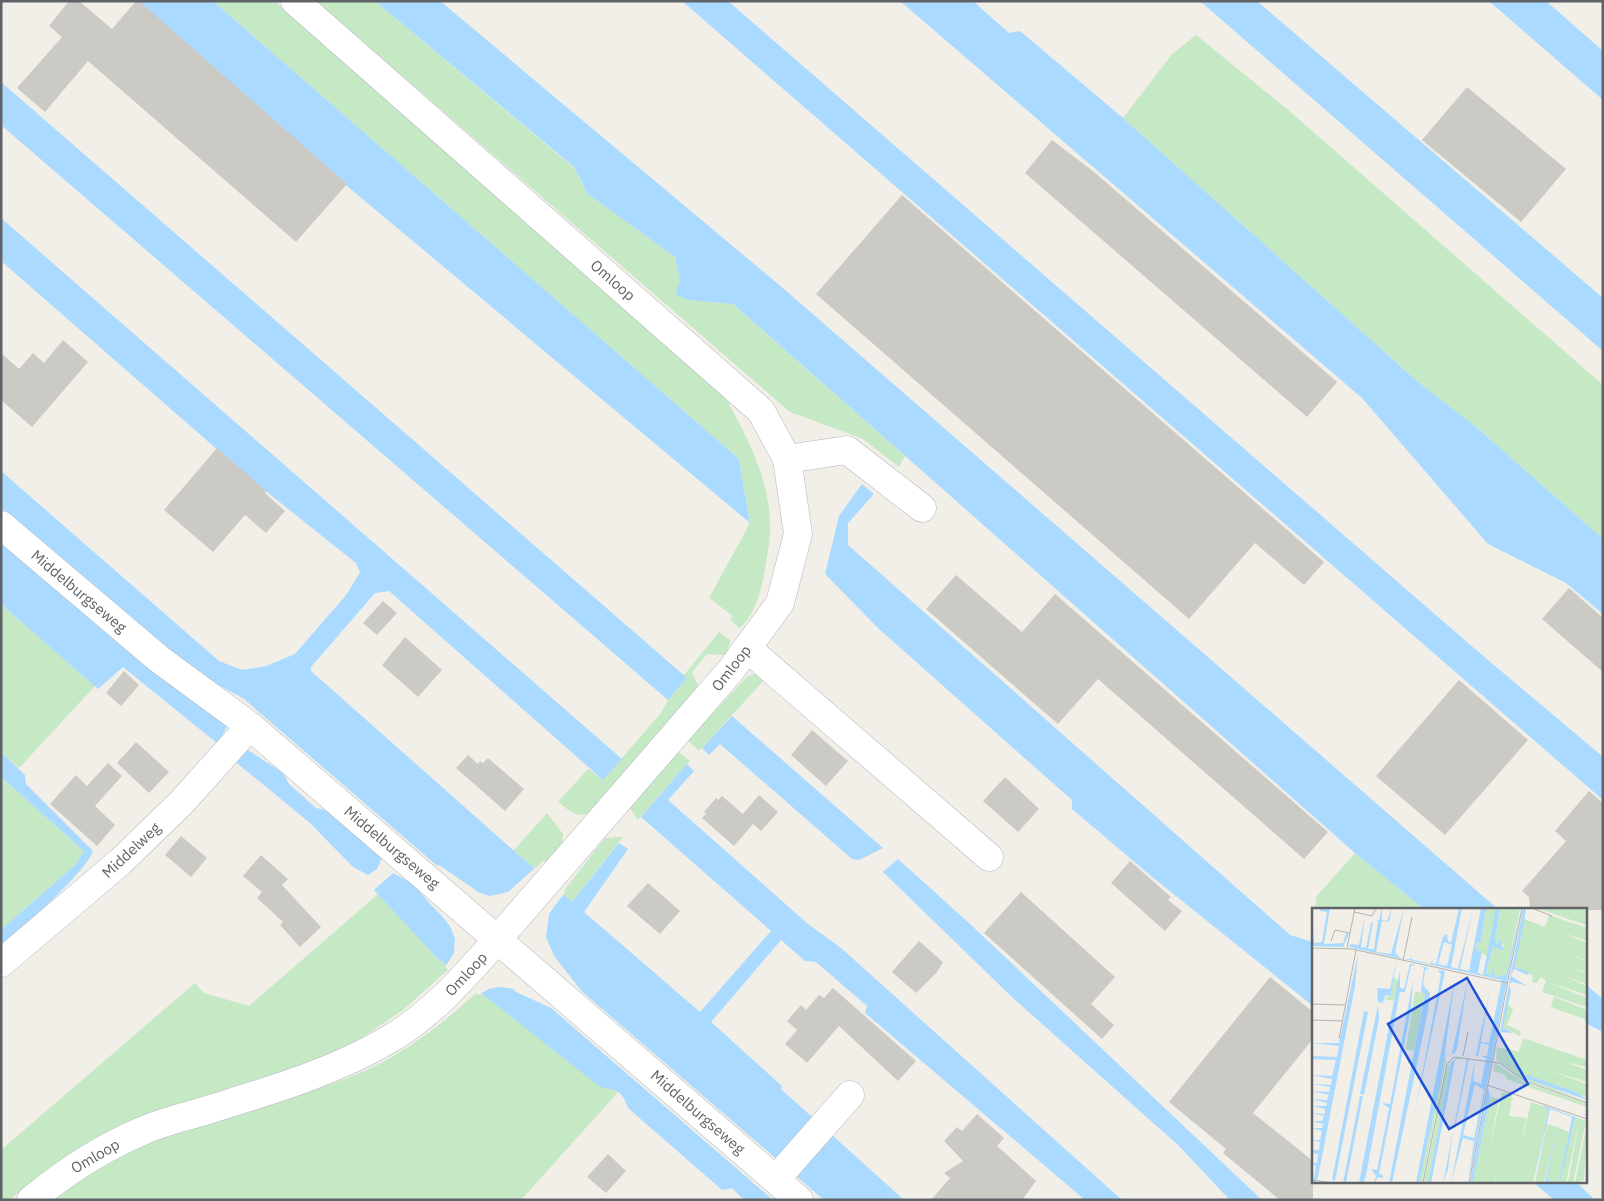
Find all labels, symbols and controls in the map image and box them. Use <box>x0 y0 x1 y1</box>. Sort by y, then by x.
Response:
street label: Omloop <box>587 255 639 305</box>
street label: Middelburgseweg <box>27 545 131 637</box>
street label: Omloop <box>707 641 755 695</box>
street label: Middelburgseweg <box>340 801 444 893</box>
street label: Middelweg <box>98 818 164 882</box>
inset map <box>1312 908 1586 1184</box>
street label: Omloop <box>441 948 491 1000</box>
street label: Middelburgseweg <box>647 1066 749 1158</box>
street label: Omloop <box>67 1134 123 1178</box>

